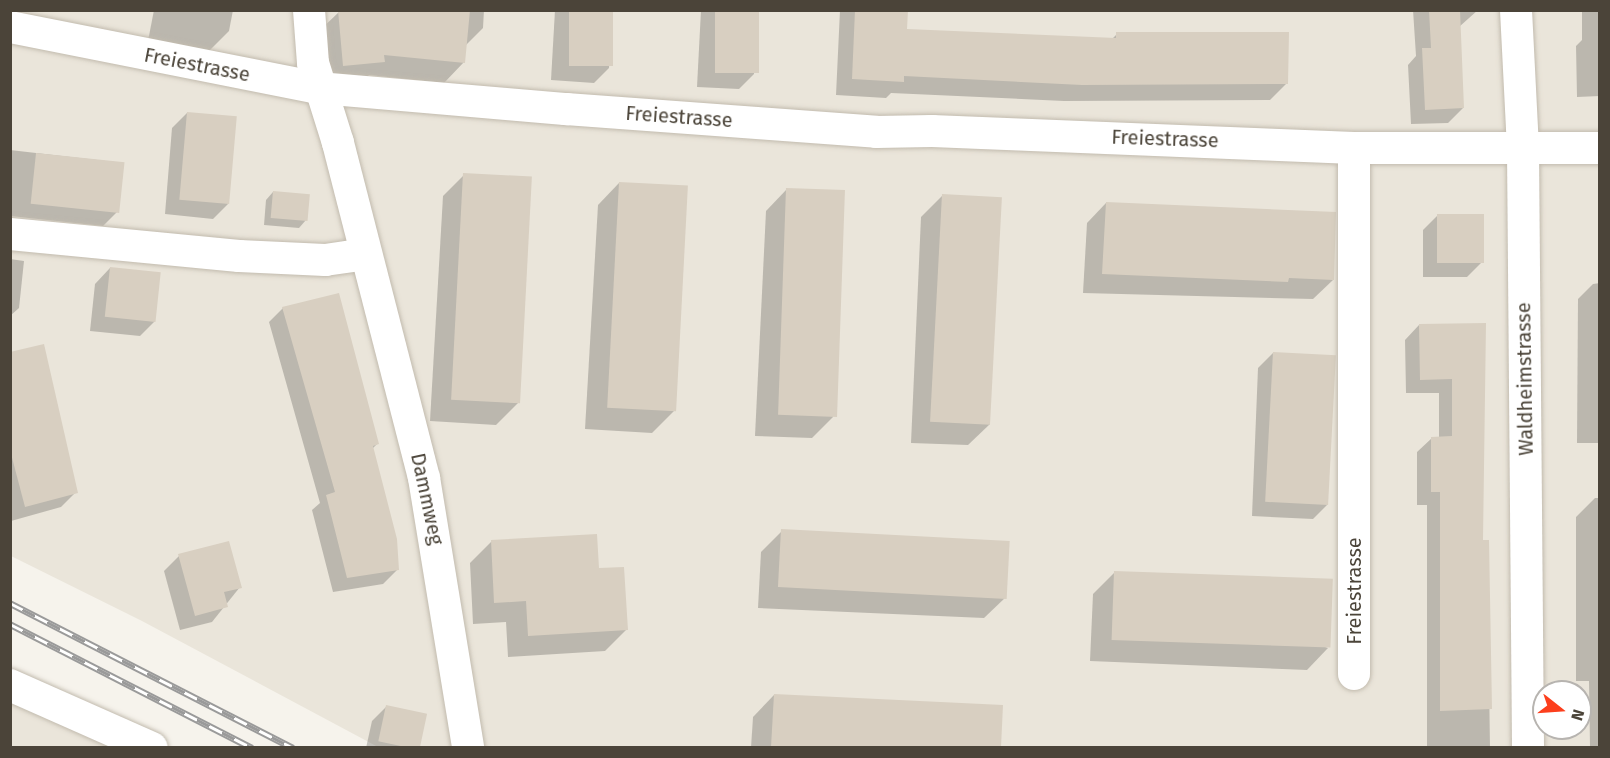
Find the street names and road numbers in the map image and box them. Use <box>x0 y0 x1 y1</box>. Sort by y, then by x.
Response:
street label: Freiestrasse <box>142 43 252 87</box>
street label: Freiestrasse <box>625 101 733 133</box>
street label: Freiestrasse <box>1111 125 1219 153</box>
street label: Waldheimstrasse <box>1512 302 1538 456</box>
street label: Dammweg <box>406 451 448 547</box>
street label: Freiestrasse <box>1342 537 1366 645</box>

